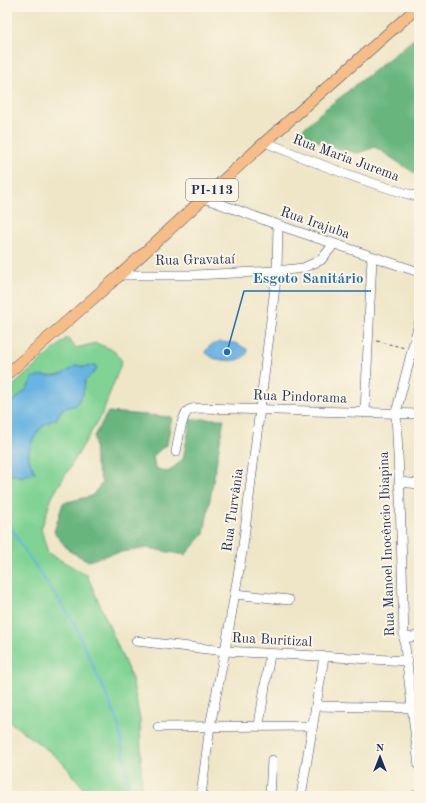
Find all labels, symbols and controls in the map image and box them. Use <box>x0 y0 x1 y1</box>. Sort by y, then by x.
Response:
street label: Rua Maria Jurema <box>291 132 401 184</box>
road number: PI-113 <box>186 179 238 201</box>
street label: Rua Irajuba <box>278 205 352 241</box>
street label: Rua Gravataí <box>155 252 235 268</box>
callout: Esgoto Sanitário <box>244 264 371 291</box>
text: Esgoto Sanitário <box>252 272 364 287</box>
street label: Rua Pindorama <box>253 388 347 406</box>
street label: Rua Manoel Inocêncio Ibiapina <box>377 451 397 637</box>
street label: Rua Turvânia <box>220 467 246 553</box>
street label: Rua Buritizal <box>231 631 313 649</box>
north arrow <box>360 737 400 777</box>
text: N <box>376 743 385 754</box>

